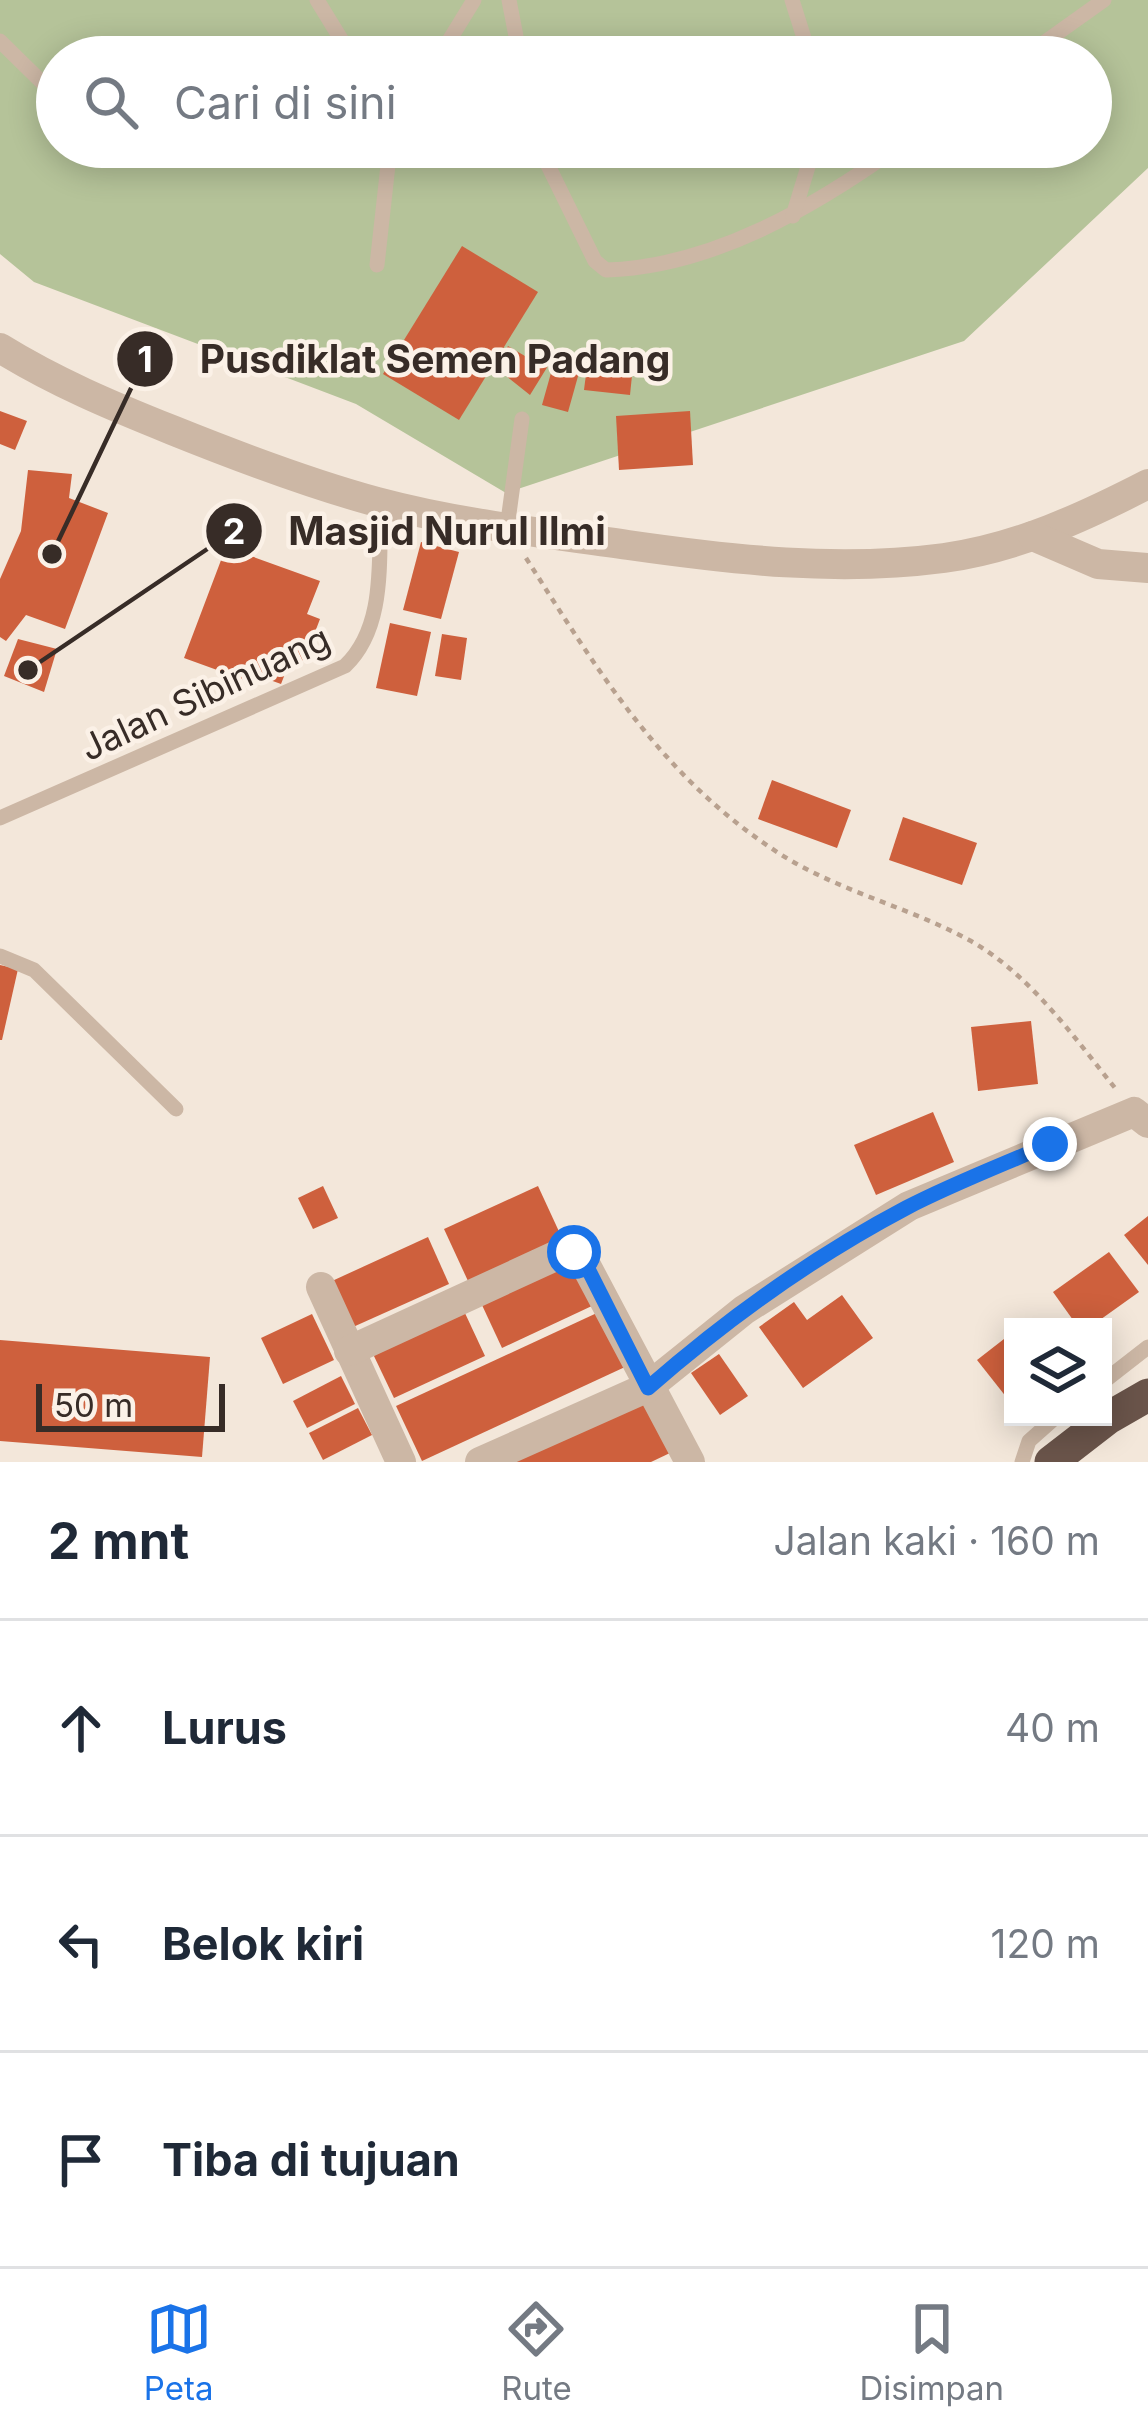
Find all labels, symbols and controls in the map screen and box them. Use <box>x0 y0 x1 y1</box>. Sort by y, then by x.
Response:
search box <box>36 36 1112 168</box>
icon: search <box>78 69 144 135</box>
text: Cari di sini <box>174 75 397 130</box>
callout: Pusdiklat Semen Padang <box>115 322 694 397</box>
text: Pusdiklat Semen Padang <box>200 335 670 382</box>
text: 1 <box>137 337 153 381</box>
callout: Masjid Nurul Ilmi <box>204 493 629 568</box>
text: Masjid Nurul Ilmi <box>288 507 606 554</box>
text: 2 <box>223 509 245 553</box>
street label: Jalan Sibinuang <box>73 616 337 770</box>
route end <box>1023 1117 1077 1171</box>
route start <box>547 1225 601 1279</box>
map controls <box>1004 1318 1112 1426</box>
button: layers <box>1004 1318 1112 1426</box>
scale bar <box>36 1378 225 1431</box>
text: 50 m <box>54 1385 133 1425</box>
text: 2 mnt <box>48 1510 189 1571</box>
text: Jalan kaki · 160 m <box>773 1517 1100 1564</box>
icon: ahead <box>48 1695 114 1761</box>
text: Lurus <box>162 1700 287 1755</box>
text: 40 m <box>1005 1704 1100 1751</box>
icon: left <box>48 1911 114 1977</box>
text: Belok kiri <box>162 1916 364 1971</box>
text: 120 m <box>991 1920 1100 1967</box>
icon: arrive <box>48 2127 114 2193</box>
text: Tiba di tujuan <box>162 2132 460 2187</box>
tab: Peta <box>144 2296 214 2408</box>
tab: Rute <box>501 2296 572 2408</box>
tab: Disimpan <box>859 2296 1004 2408</box>

